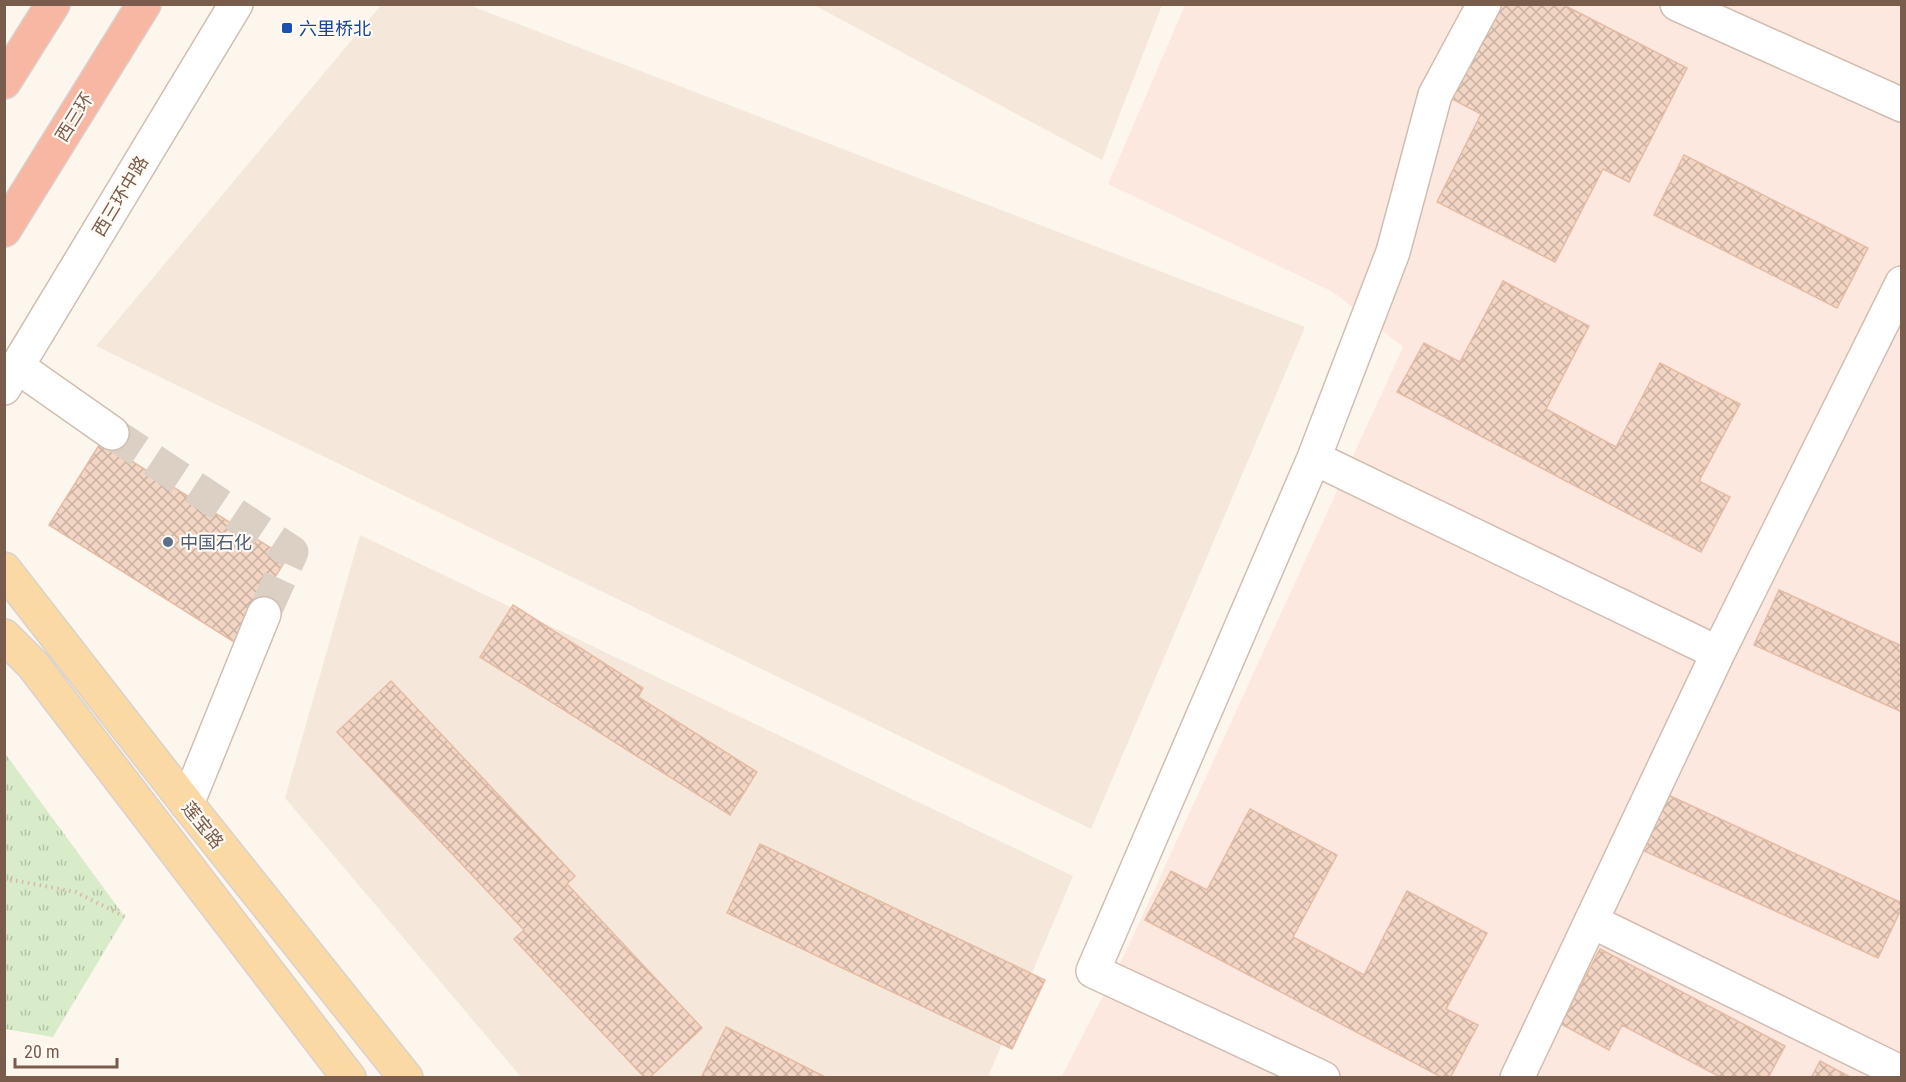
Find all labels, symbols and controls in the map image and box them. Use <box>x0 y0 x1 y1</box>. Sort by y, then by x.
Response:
place label: 六里桥北 <box>299 18 371 39</box>
marker: 六里桥北 <box>280 21 294 35</box>
street label: 西三环 <box>51 89 97 145</box>
street label: 西三环中路 <box>88 152 152 240</box>
place label: 中国石化 <box>180 532 252 553</box>
marker: 中国石化 <box>161 535 175 549</box>
street label: 莲宝路 <box>178 797 228 853</box>
scale bar <box>15 1031 117 1069</box>
text: 20 m <box>24 1041 59 1062</box>

